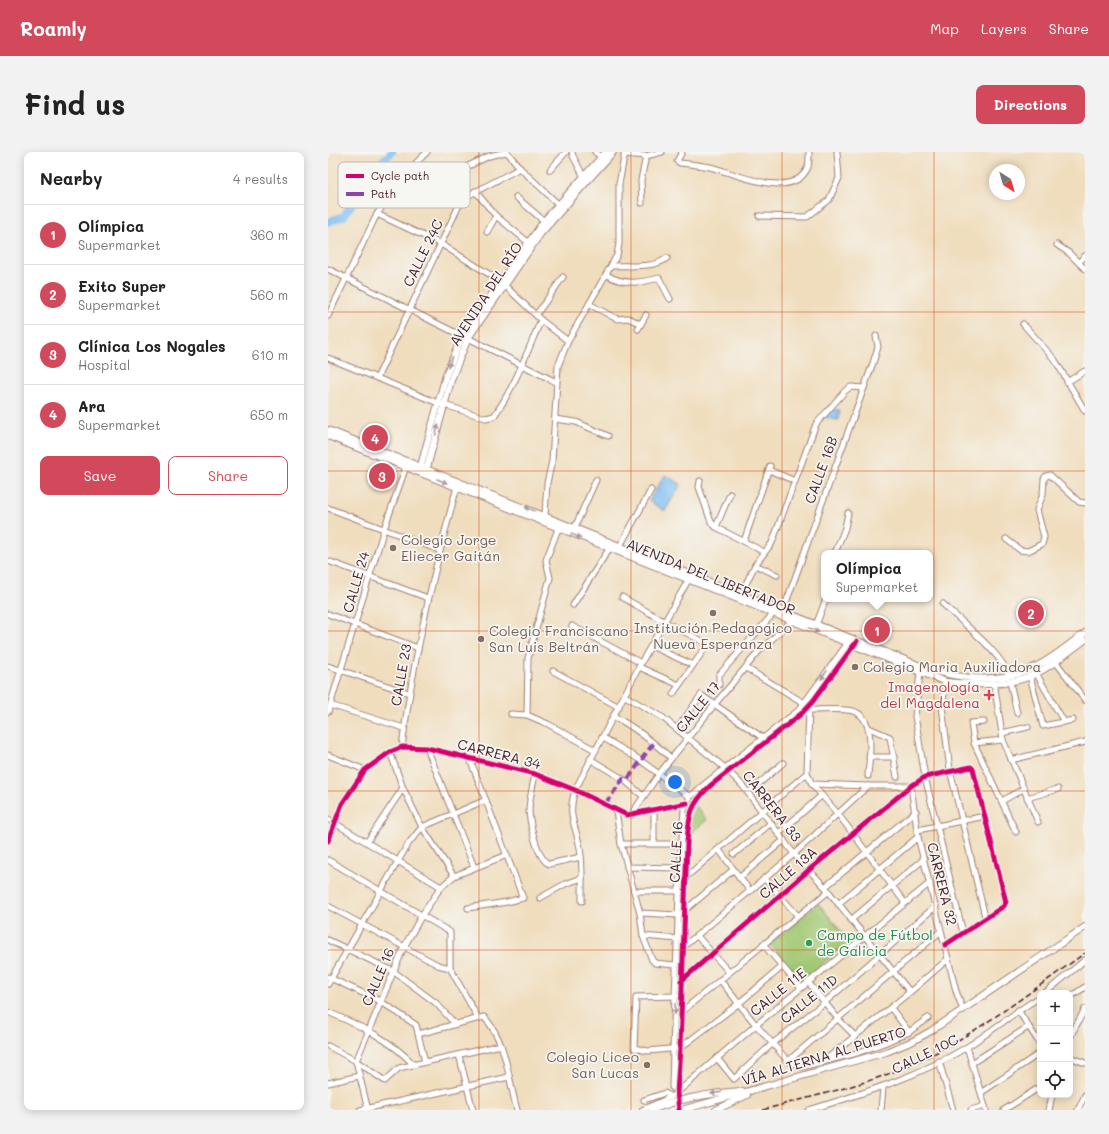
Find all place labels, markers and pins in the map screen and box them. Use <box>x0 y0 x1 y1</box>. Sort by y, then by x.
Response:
pin: 4 <box>362 423 388 453</box>
pin: 3 <box>369 461 395 491</box>
place label: Colegio Jorge Eliecer Gaitán <box>401 530 500 565</box>
marker: Colegio Jorge Eliecer Gaitán <box>388 543 398 553</box>
pin: 2 <box>1018 598 1044 628</box>
marker: Institución Pedagogico Nueva Esperanza <box>708 608 718 618</box>
pin: 1 <box>864 615 890 645</box>
place label: Institución Pedagogico Nueva Esperanza <box>634 618 792 653</box>
place label: Colegio Franciscano San Luis Beltrán <box>489 621 628 656</box>
marker: Colegio Franciscano San Luis Beltrán <box>476 634 486 644</box>
place label: Colegio Maria Auxiliadora <box>863 657 1041 676</box>
marker: Colegio Maria Auxiliadora <box>850 662 860 672</box>
place label: Imagenología del Magdalena <box>880 677 980 712</box>
marker: Imagenología del Magdalena <box>983 689 995 701</box>
place label: Campo de Fútbol de Galicia <box>817 925 933 960</box>
marker: Campo de Fútbol de Galicia <box>804 938 814 948</box>
place label: Colegio Liceo San Lucas <box>546 1047 639 1082</box>
marker: Colegio Liceo San Lucas <box>642 1060 652 1070</box>

